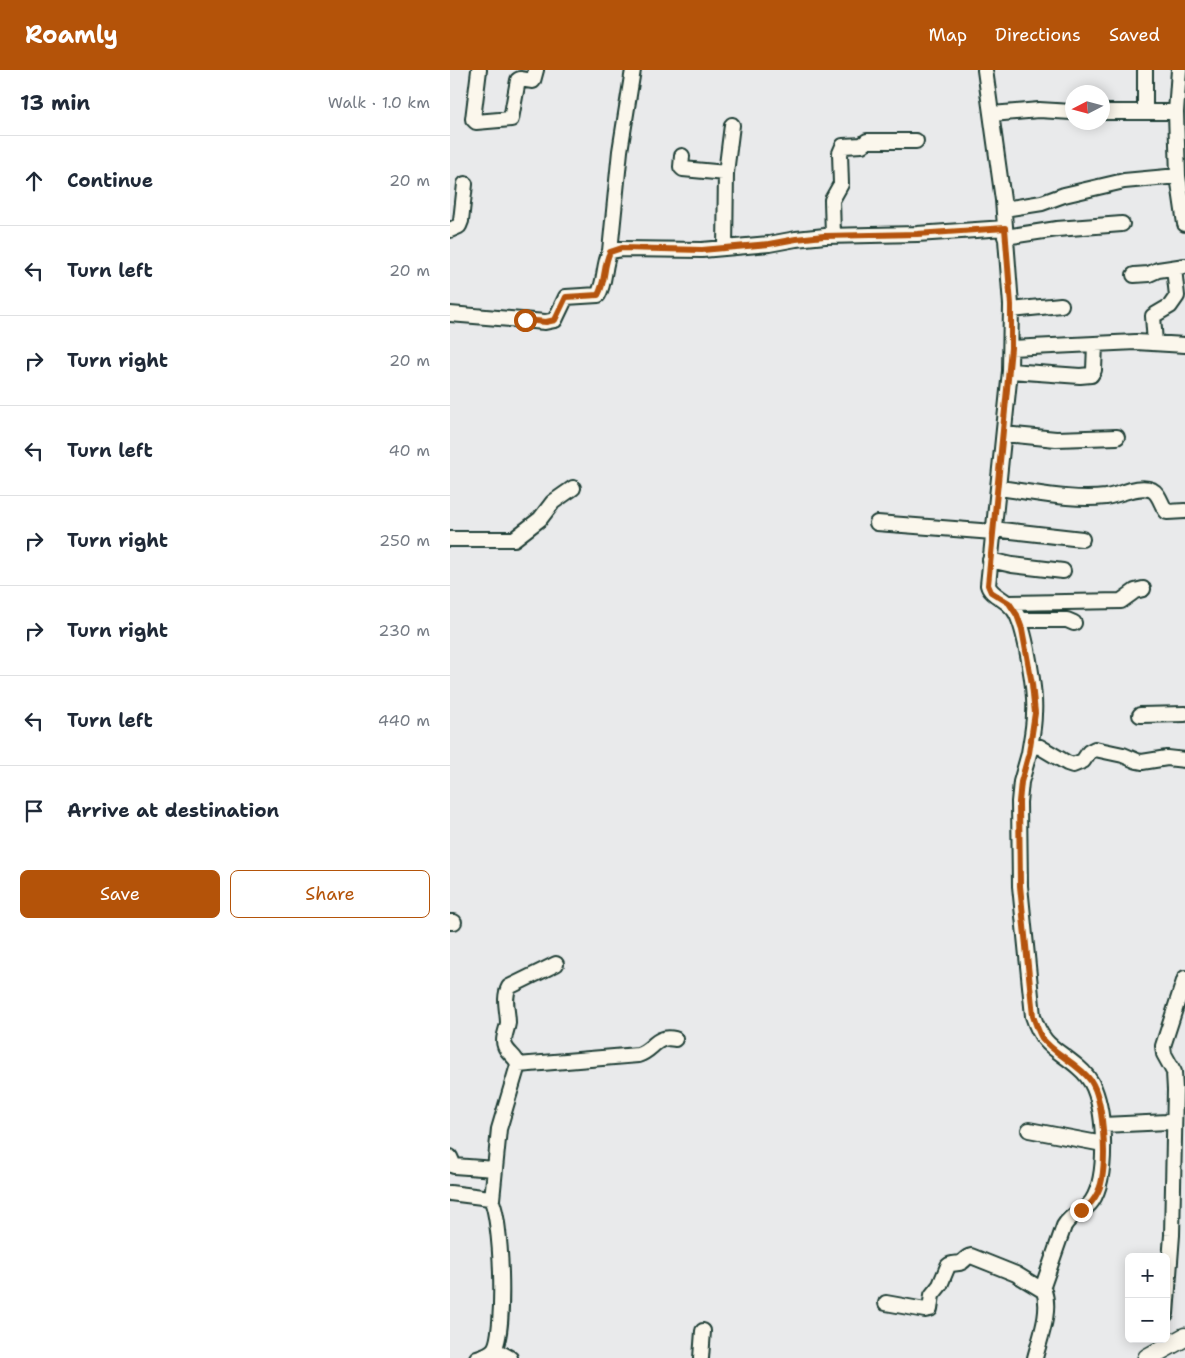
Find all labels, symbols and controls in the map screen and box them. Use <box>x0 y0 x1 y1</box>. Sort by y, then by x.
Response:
text: Roamly <box>25 19 118 51</box>
text: Map <box>929 23 967 47</box>
text: Directions <box>995 23 1081 47</box>
text: Saved <box>1109 23 1160 47</box>
north arrow <box>1065 85 1110 130</box>
text: 13 min <box>20 89 90 117</box>
text: Walk · 1.0 km <box>328 92 430 113</box>
icon: ahead <box>20 167 48 195</box>
text: Continue <box>67 168 153 193</box>
text: 20 m <box>389 170 430 191</box>
icon: left <box>20 257 48 285</box>
text: Turn left <box>67 258 153 283</box>
text: 20 m <box>389 260 430 281</box>
route start <box>514 309 537 332</box>
icon: right <box>20 347 48 375</box>
text: Turn right <box>67 348 168 373</box>
text: 20 m <box>389 350 430 371</box>
icon: left <box>20 437 48 465</box>
text: Turn left <box>67 438 153 463</box>
text: 40 m <box>388 440 430 461</box>
icon: right <box>20 527 48 555</box>
text: Turn right <box>67 528 168 553</box>
text: 250 m <box>379 530 430 551</box>
icon: right <box>20 617 48 645</box>
text: Turn right <box>67 618 168 643</box>
text: 230 m <box>378 620 430 641</box>
icon: left <box>20 707 48 735</box>
text: Turn left <box>67 708 153 733</box>
text: 440 m <box>378 710 430 731</box>
icon: arrive <box>20 797 48 825</box>
text: Arrive at destination <box>67 798 279 823</box>
button: Save <box>20 870 220 918</box>
button: Share <box>230 870 430 918</box>
route end <box>1070 1199 1093 1222</box>
map controls <box>1125 1253 1170 1343</box>
button: + <box>1125 1253 1170 1298</box>
button: − <box>1125 1298 1170 1343</box>

